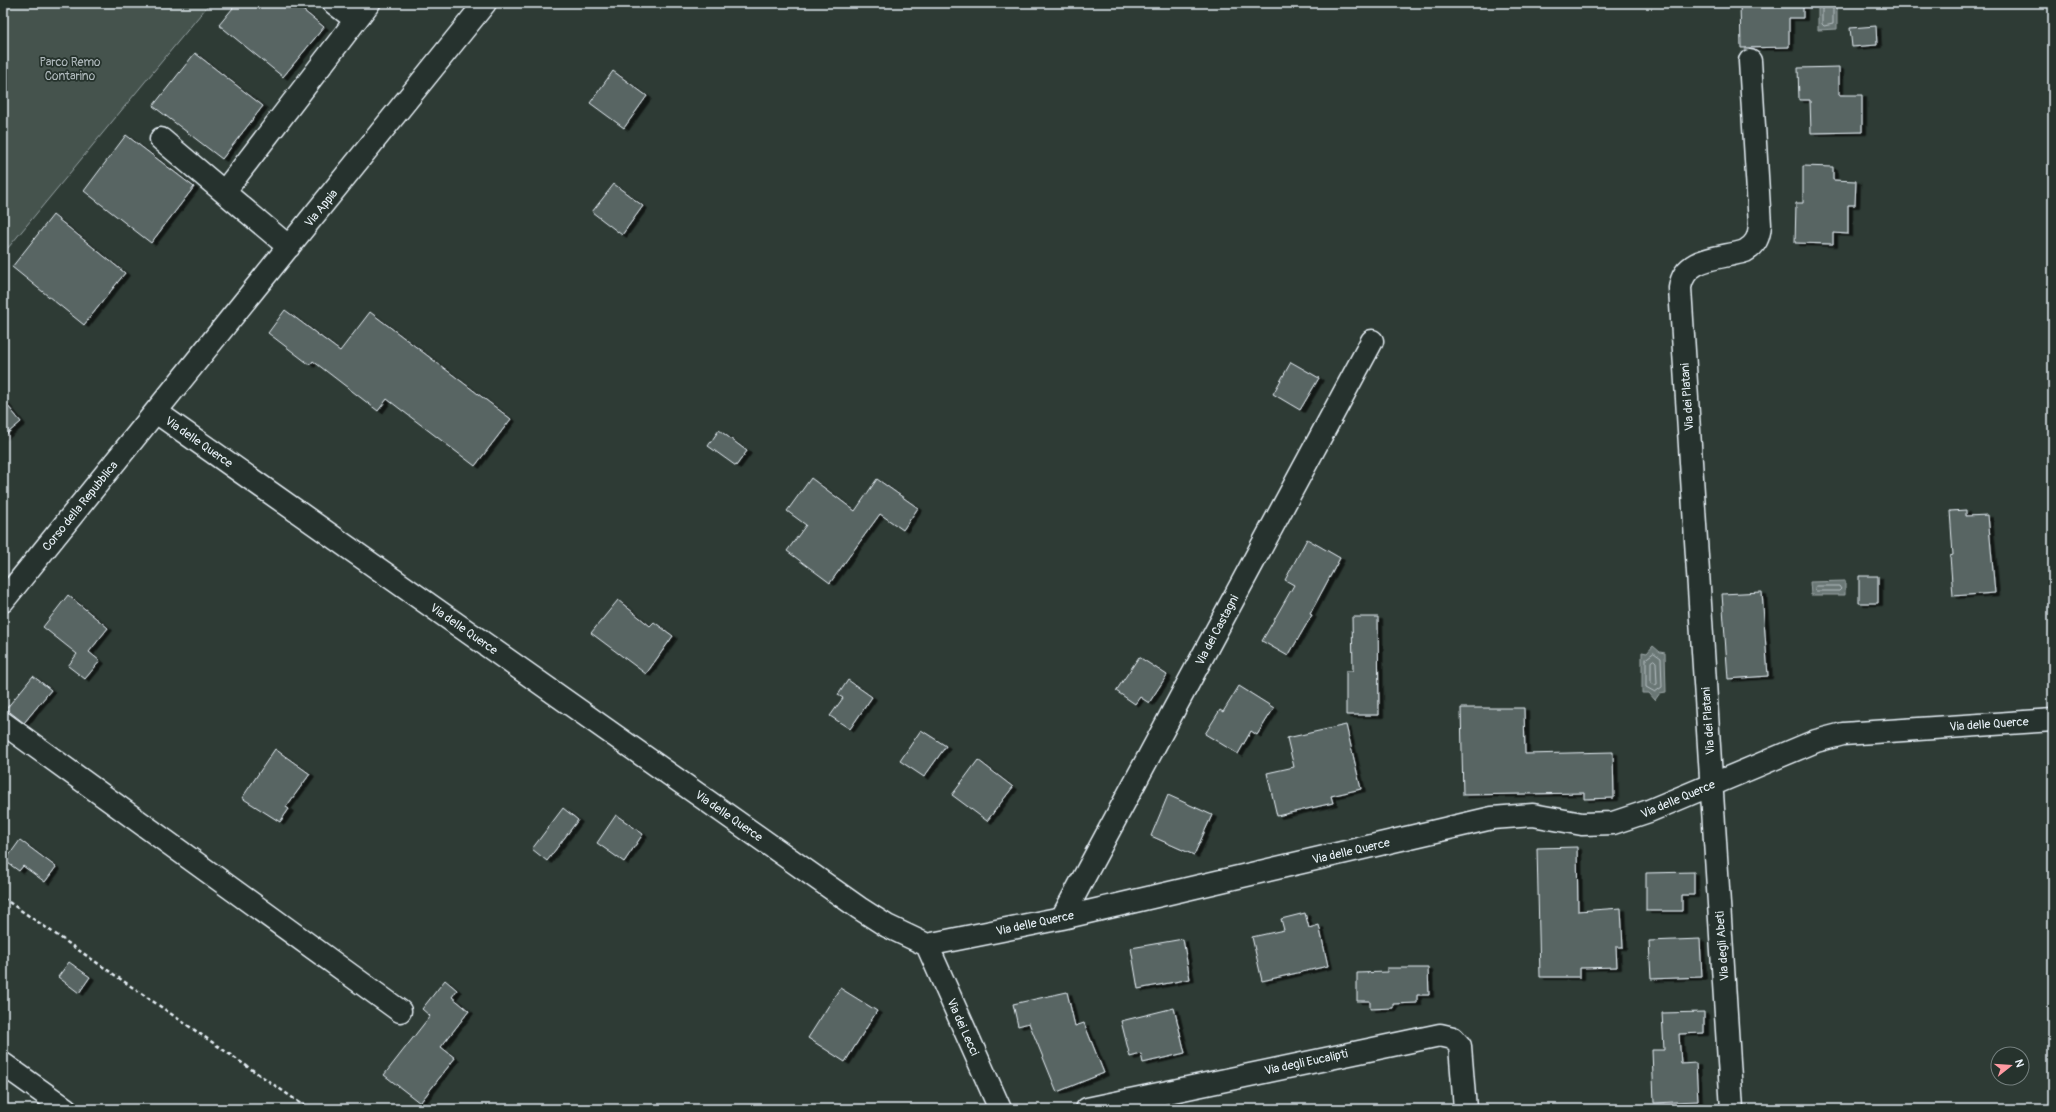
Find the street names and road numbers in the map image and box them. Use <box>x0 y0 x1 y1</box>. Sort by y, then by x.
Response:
street label: Via Appia <box>302 186 341 230</box>
street label: Via dei Platani <box>1678 363 1697 431</box>
street label: Via delle Querce <box>162 414 236 471</box>
street label: Corso della Repubblica <box>40 458 122 554</box>
street label: Via dei Castagni <box>1193 592 1242 668</box>
street label: Via delle Querce <box>427 601 501 658</box>
street label: Via dei Platani <box>1699 687 1718 755</box>
street label: Via delle Querce <box>1949 714 2029 735</box>
street label: Via delle Querce <box>1639 777 1718 822</box>
street label: Via delle Querce <box>692 788 766 845</box>
street label: Via delle Querce <box>1311 835 1391 868</box>
street label: Via delle Querce <box>995 908 1075 939</box>
street label: Via degli Abeti <box>1713 911 1732 981</box>
street label: Via dei Lecci <box>943 996 982 1058</box>
street label: Via degli Eucalipti <box>1263 1046 1349 1079</box>

